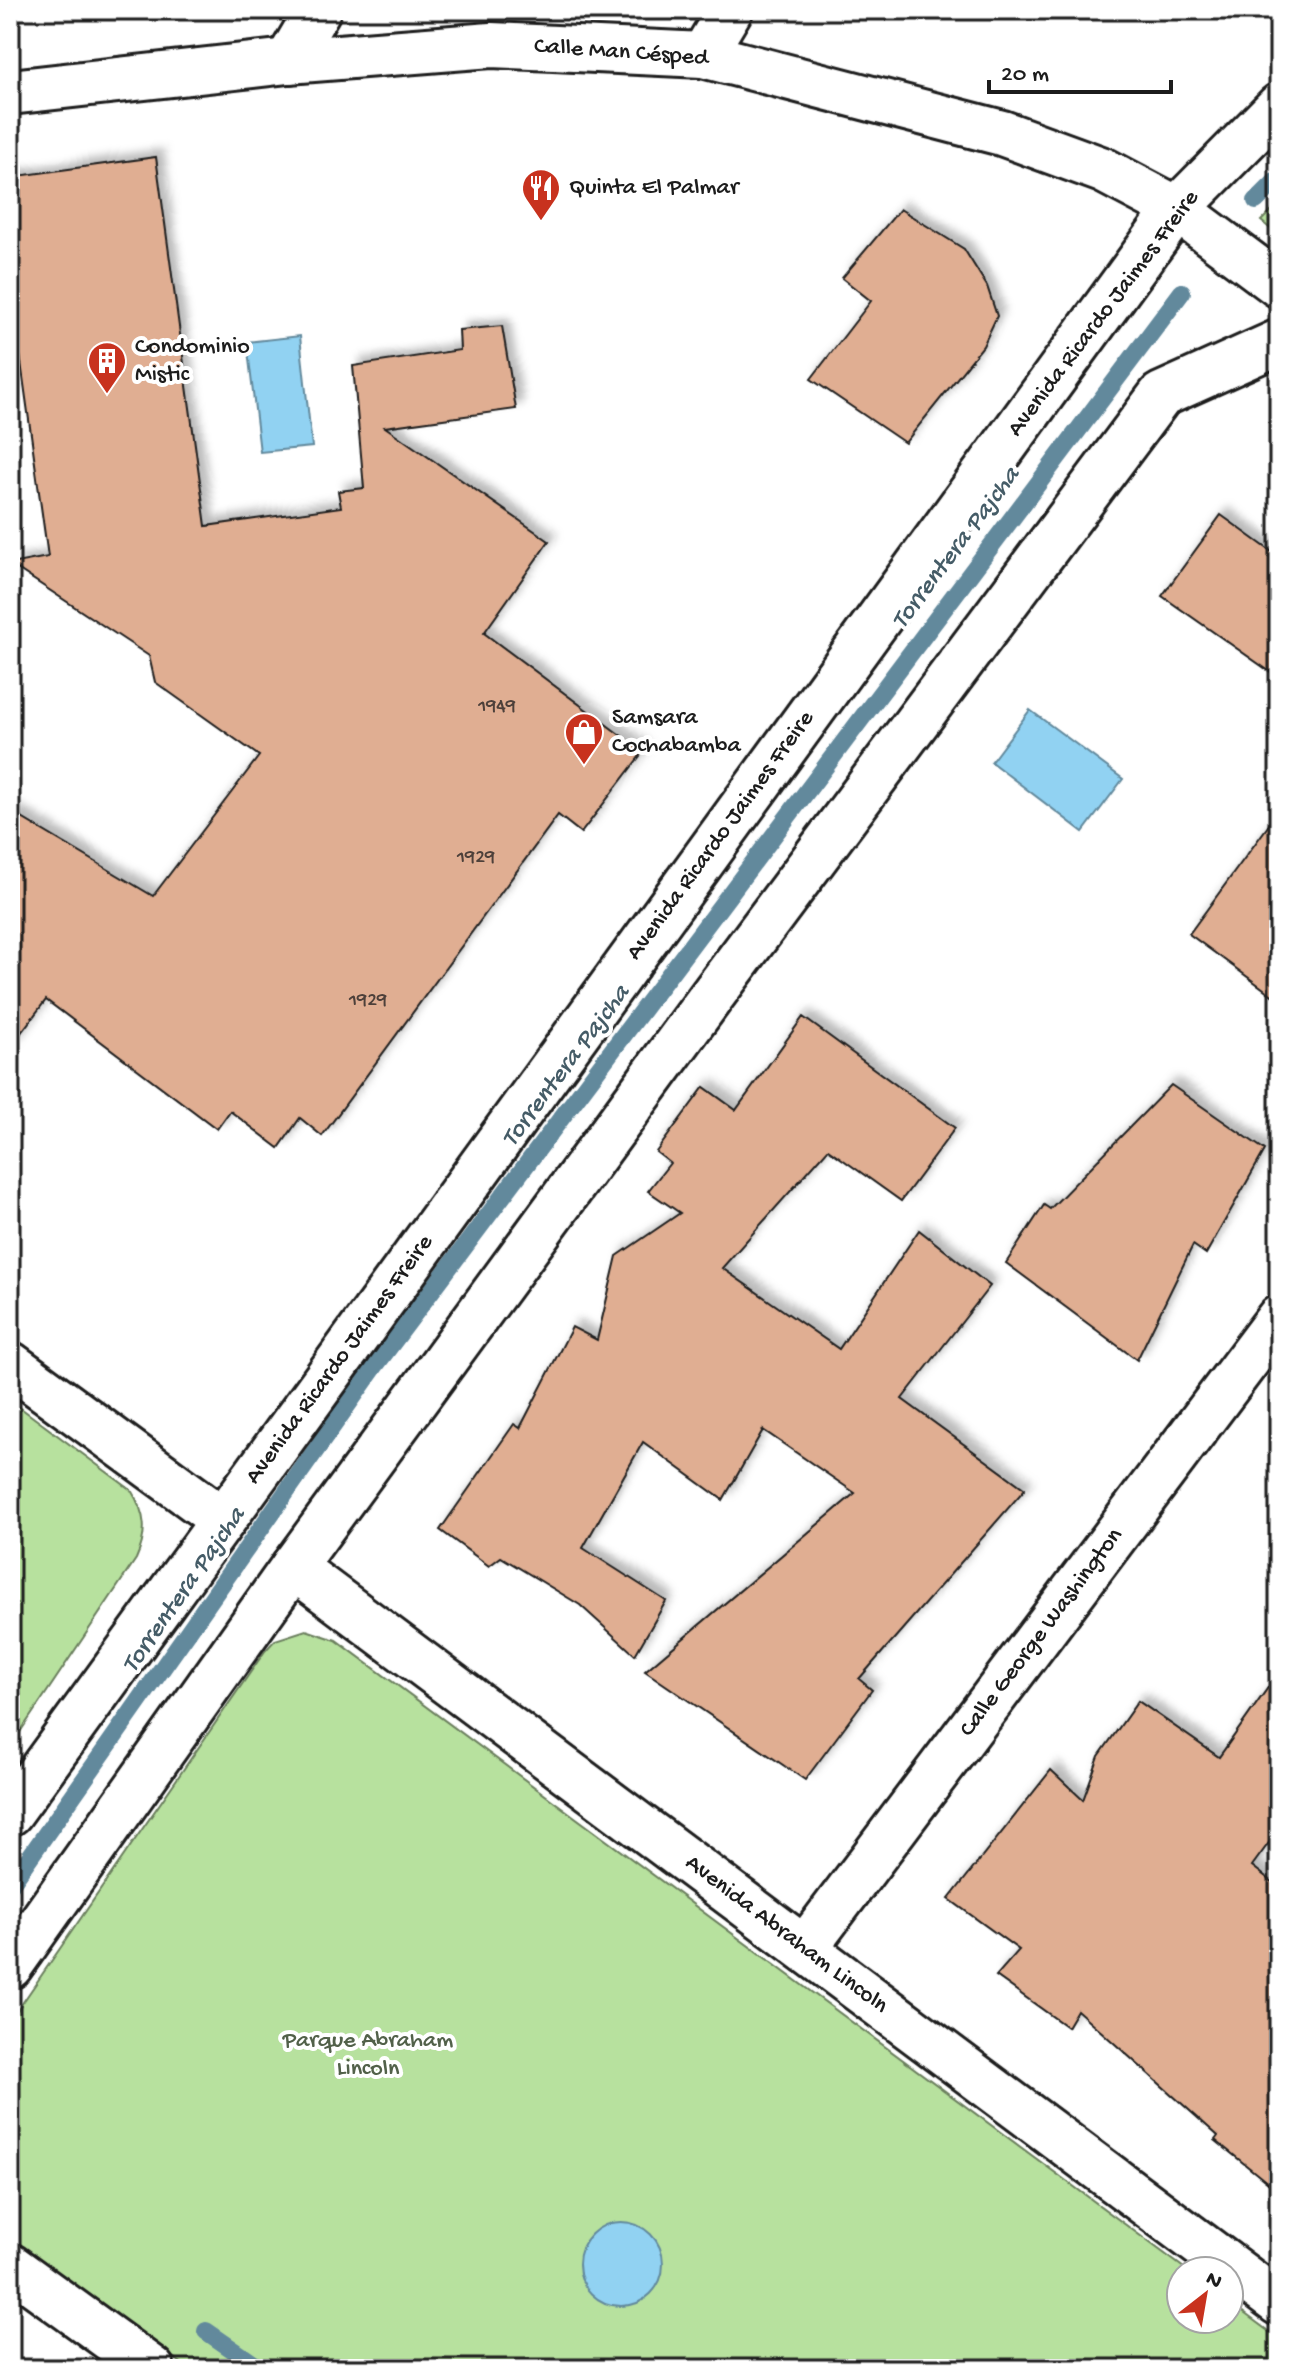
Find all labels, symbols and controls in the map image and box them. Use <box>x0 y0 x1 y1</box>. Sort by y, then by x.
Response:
street label: Calle Man Césped <box>533 32 711 74</box>
scale bar <box>989 44 1171 94</box>
text: 20 m <box>1001 61 1049 90</box>
restaurant icon: Quinta El Palmar <box>520 167 562 222</box>
place label: Quinta El Palmar <box>569 174 741 203</box>
street label: Avenida Ricardo Jaimes Freire <box>1002 185 1207 443</box>
place label: Condominio Mistic <box>135 333 250 390</box>
building icon: Condominio Mistic <box>86 340 128 395</box>
water label: Torrentera Pajcha <box>886 461 1029 636</box>
house number: 1949 <box>477 696 516 719</box>
place label: Samsara Cochabamba <box>612 704 742 761</box>
street label: Avenida Ricardo Jaimes Freire <box>621 705 822 966</box>
shop icon: Samsara Cochabamba <box>563 711 605 766</box>
house number: 1929 <box>456 847 495 870</box>
water label: Torrentera Pajcha <box>496 979 639 1154</box>
house number: 1929 <box>348 990 387 1013</box>
street label: Avenida Ricardo Jaimes Freire <box>240 1229 441 1490</box>
water label: Torrentera Pajcha <box>116 1501 255 1680</box>
street label: Calle George Washington <box>954 1522 1131 1743</box>
street label: Avenida Abraham Lincoln <box>679 1849 894 2021</box>
park label: Parque Abraham Lincoln <box>282 2027 453 2084</box>
north arrow <box>1165 2255 1245 2335</box>
text: N <box>1200 2266 1226 2296</box>

